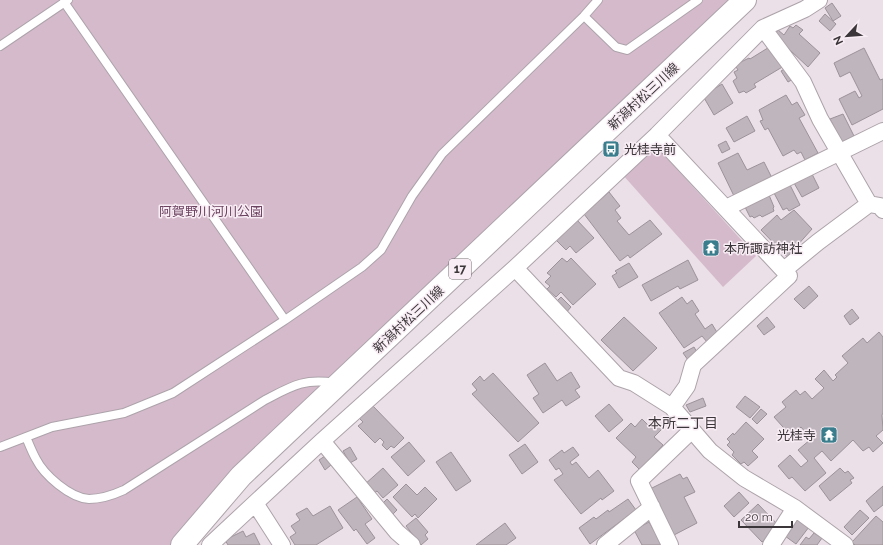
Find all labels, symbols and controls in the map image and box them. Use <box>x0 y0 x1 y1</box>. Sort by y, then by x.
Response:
north arrow <box>827 16 867 56</box>
text: N <box>831 34 846 47</box>
street label: 新潟村松三川線 <box>605 60 682 133</box>
bus stop icon: 光桂寺前 <box>601 139 621 159</box>
place label: 光桂寺前 <box>624 142 676 157</box>
park label: 阿賀野川河川公園 <box>159 204 263 219</box>
temple icon: 本所諏訪神社 <box>701 238 721 258</box>
place label: 本所諏訪神社 <box>724 241 802 256</box>
road number: 17 <box>449 259 471 279</box>
street label: 新潟村松三川線 <box>370 283 447 356</box>
district label: 本所二丁目 <box>648 415 718 431</box>
temple icon: 光桂寺 <box>819 425 839 445</box>
place label: 光桂寺 <box>777 428 816 443</box>
scale bar <box>739 503 792 529</box>
text: 20 m <box>745 510 773 524</box>

